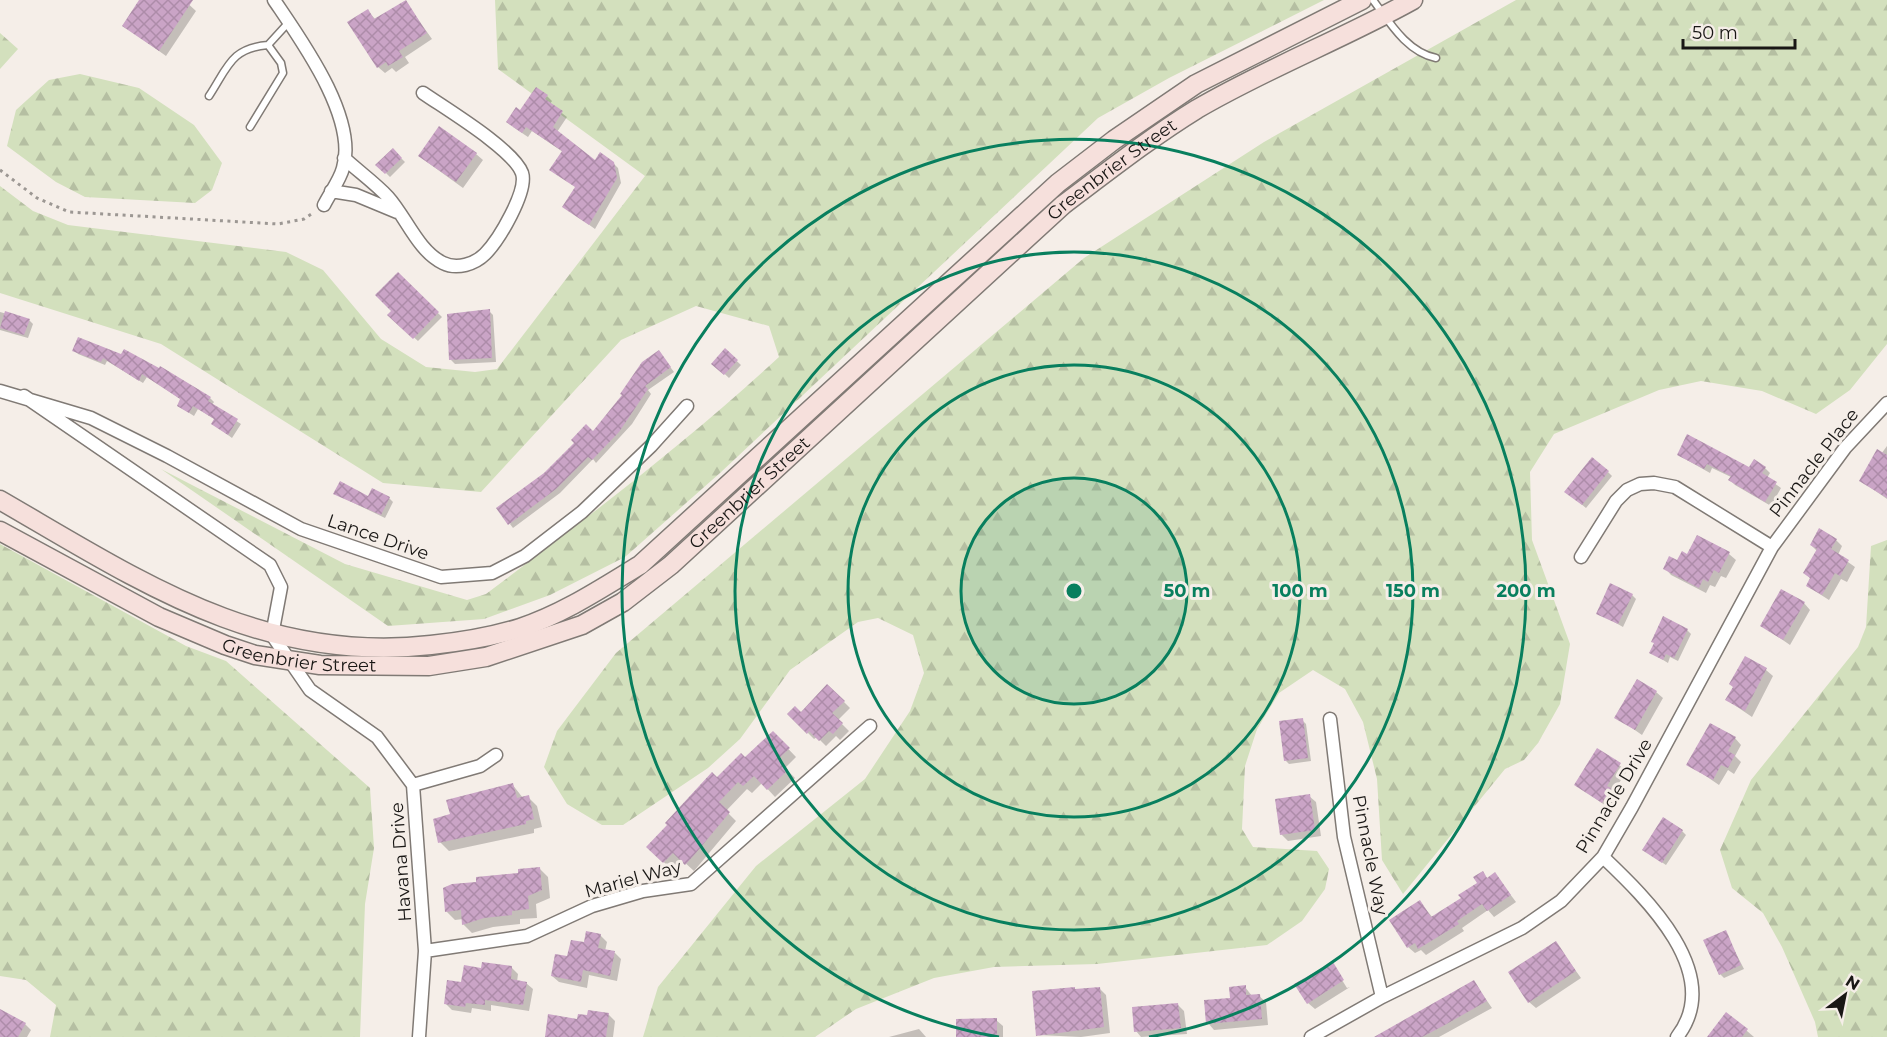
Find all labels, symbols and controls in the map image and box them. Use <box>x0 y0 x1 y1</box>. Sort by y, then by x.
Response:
scale bar <box>1683 12 1796 50</box>
text: 50 m <box>1692 22 1738 44</box>
street label: Greenbrier Street <box>1043 114 1181 225</box>
street label: Pinnacle Place <box>1765 404 1863 522</box>
street label: Greenbrier Street <box>685 432 815 554</box>
street label: Lance Drive <box>324 509 432 565</box>
text: 50 m <box>1164 580 1210 602</box>
text: 100 m <box>1272 580 1328 602</box>
text: 150 m <box>1386 580 1440 602</box>
text: 200 m <box>1496 580 1556 602</box>
centre of rings <box>1064 581 1084 601</box>
street label: Greenbrier Street <box>219 634 376 677</box>
street label: Pinnacle Drive <box>1571 734 1657 858</box>
street label: Pinnacle Way <box>1348 793 1393 917</box>
street label: Havana Drive <box>386 801 416 922</box>
street label: Mariel Way <box>582 855 684 902</box>
north arrow <box>1815 965 1875 1025</box>
text: N <box>1842 971 1863 994</box>

